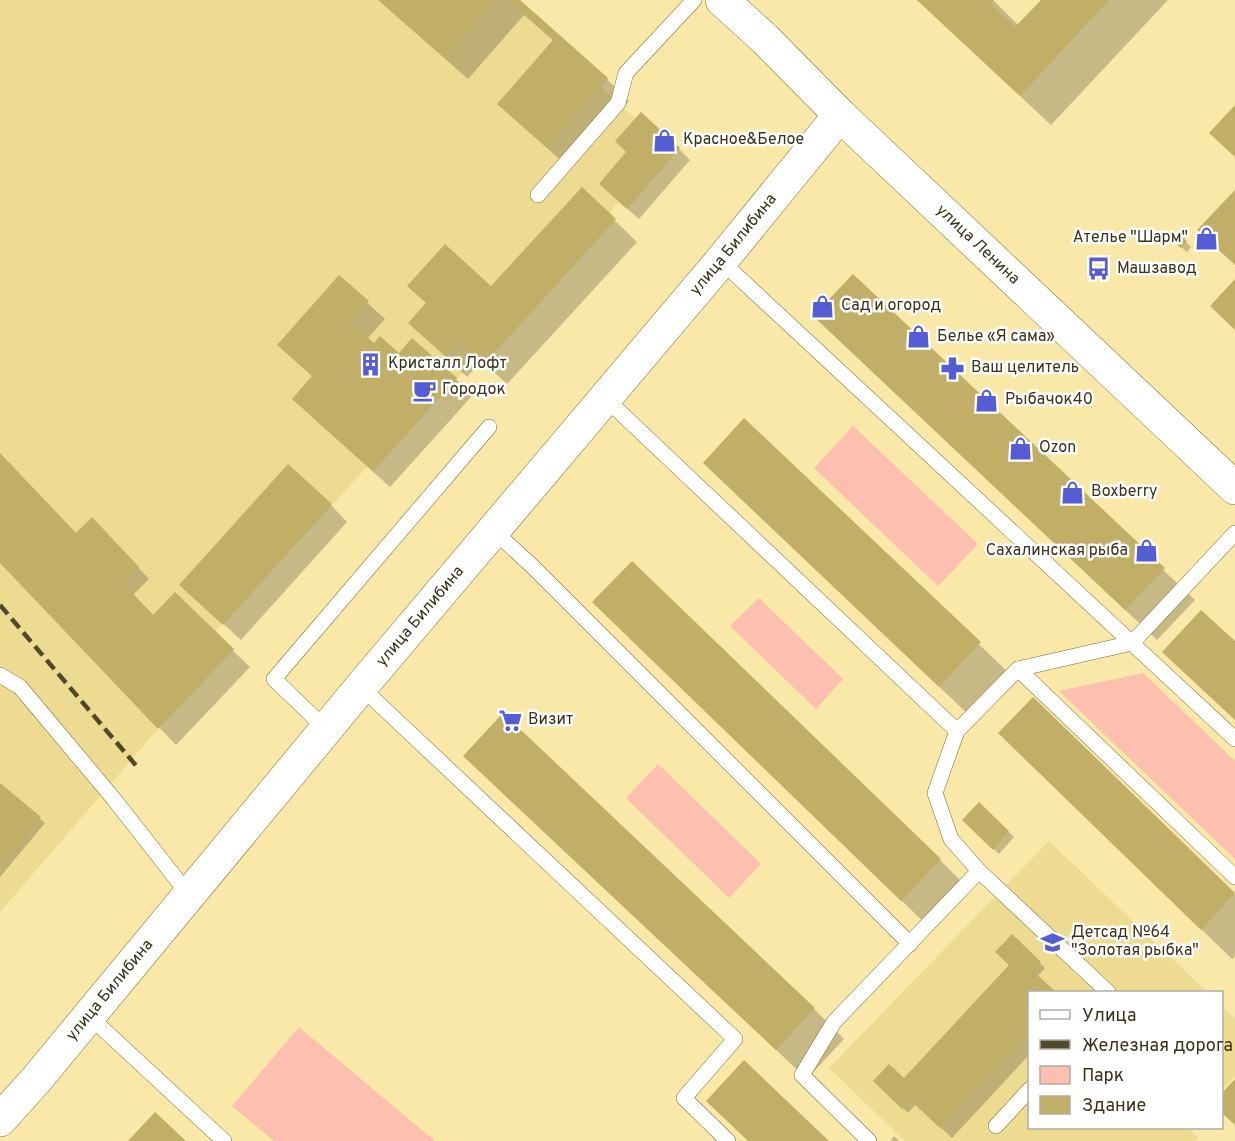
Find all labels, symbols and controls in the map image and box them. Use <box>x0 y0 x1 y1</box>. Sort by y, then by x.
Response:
shop icon: Красное&Белое <box>652 127 678 153</box>
place label: Красное&Белое <box>683 130 804 150</box>
street label: улица Билибина <box>686 190 781 300</box>
street label: улица Ленина <box>931 201 1024 289</box>
shop icon: Ателье "Шарм" <box>1193 225 1219 251</box>
place label: Ателье "Шарм" <box>1073 228 1188 248</box>
bus stop icon: Машзавод <box>1086 256 1112 282</box>
place label: Машзавод <box>1117 259 1197 279</box>
shop icon: Сад и огород <box>810 293 836 319</box>
place label: Сад и огород <box>841 296 941 316</box>
shop icon: Белье «Я сама» <box>906 324 932 350</box>
place label: Белье «Я сама» <box>937 327 1055 347</box>
building icon: Кристалл Лофт <box>357 351 383 377</box>
place label: Кристалл Лофт <box>388 354 507 374</box>
pharmacy icon: Ваш целитель <box>940 355 966 381</box>
place label: Ваш целитель <box>971 358 1079 378</box>
cafe icon: Городок <box>411 377 437 403</box>
place label: Городок <box>442 380 506 400</box>
shop icon: Рыбачок40 <box>974 387 1000 413</box>
place label: Рыбачок40 <box>1005 390 1093 410</box>
shop icon: Ozon <box>1008 435 1034 461</box>
place label: Ozon <box>1039 438 1076 458</box>
shop icon: Boxberry <box>1060 479 1086 505</box>
place label: Boxberry <box>1091 482 1158 502</box>
shop icon: Сахалинская рыба <box>1133 538 1159 564</box>
place label: Сахалинская рыба <box>986 541 1128 561</box>
street label: улица Билибина <box>372 562 469 671</box>
supermarket icon: Визит <box>497 707 523 733</box>
place label: Визит <box>528 710 573 730</box>
place label: Детсад №64 "Золотая рыбка" <box>1071 923 1199 961</box>
school or university icon: Детсад №64 "Золотая рыбка" <box>1040 929 1066 955</box>
street label: улица Билибина <box>62 936 158 1045</box>
legend <box>1028 991 1223 1129</box>
text: Улица <box>1082 1005 1136 1028</box>
text: Железная дорога <box>1082 1035 1233 1058</box>
text: Парк <box>1082 1065 1124 1088</box>
text: Здание <box>1082 1095 1146 1118</box>

